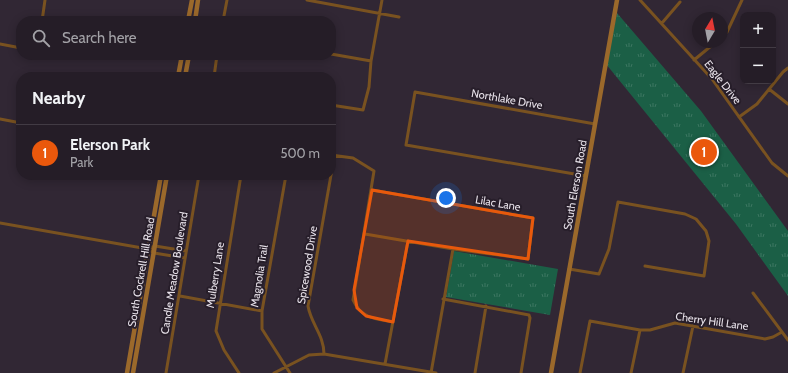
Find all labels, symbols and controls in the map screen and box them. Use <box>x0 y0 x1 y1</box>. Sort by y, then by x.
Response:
north arrow <box>692 12 728 48</box>
map controls <box>740 12 776 84</box>
button: + <box>740 12 776 48</box>
search box <box>16 16 336 60</box>
icon: search <box>30 27 52 49</box>
text: Search here <box>62 29 137 47</box>
button: − <box>740 48 776 84</box>
street label: Eagle Drive <box>701 57 745 107</box>
street label: Northlake Drive <box>470 86 544 112</box>
text: Nearby <box>32 88 85 108</box>
text: Elerson Park <box>70 136 150 154</box>
pin: 1 <box>691 137 717 167</box>
street label: South Elerson Road <box>560 139 590 231</box>
text: 1 <box>43 145 47 161</box>
text: 500 m <box>280 145 320 161</box>
text: Park <box>70 154 93 170</box>
your location <box>436 188 456 208</box>
street label: Lilac Lane <box>474 192 522 214</box>
street label: Candle Meadow Boulevard <box>157 211 191 335</box>
street label: South Cockrell Hill Road <box>124 216 158 328</box>
street label: Spicewood Drive <box>294 225 320 305</box>
street label: Mulberry Lane <box>203 241 227 309</box>
street label: Magnolia Trail <box>247 243 271 308</box>
street label: Cherry Hill Lane <box>675 309 750 333</box>

